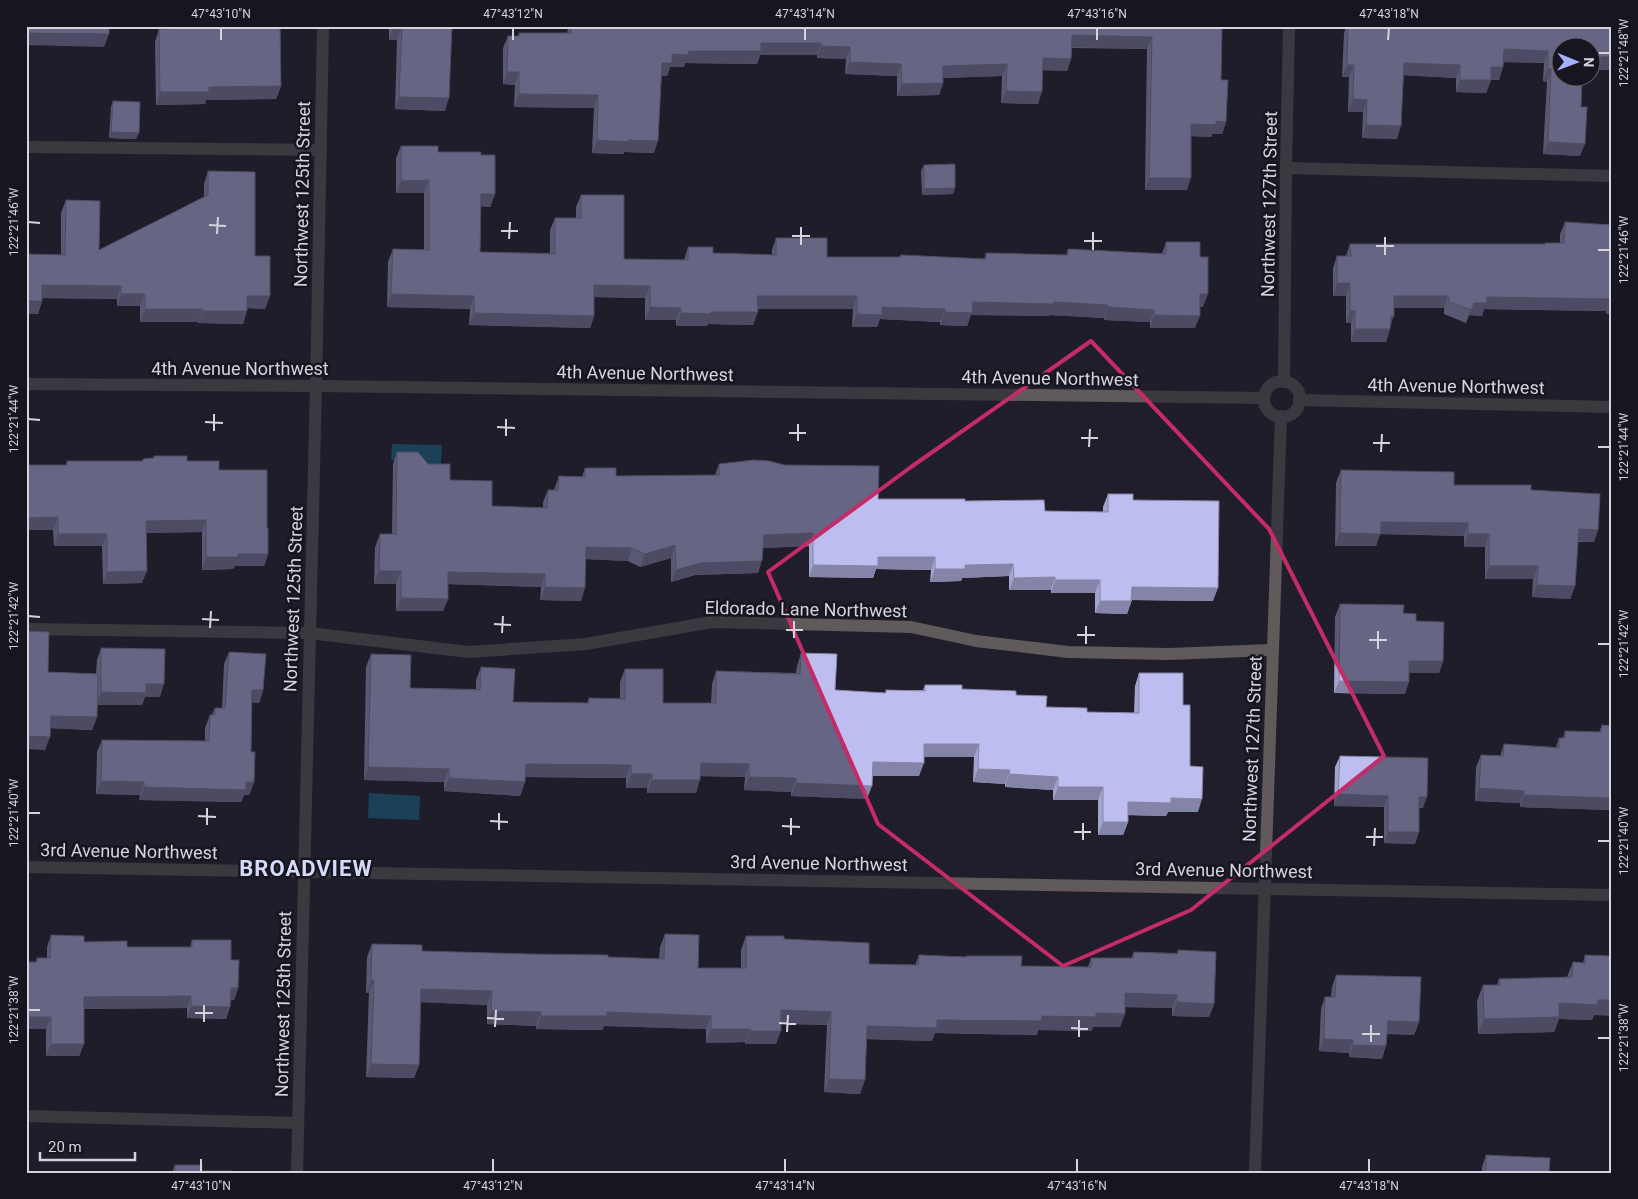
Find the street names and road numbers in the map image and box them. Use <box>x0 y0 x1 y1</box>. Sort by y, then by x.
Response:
street label: Northwest 125th Street <box>290 101 314 287</box>
street label: Northwest 127th Street <box>1257 111 1281 297</box>
street label: 4th Avenue Northwest <box>151 358 329 379</box>
street label: 4th Avenue Northwest <box>556 361 734 385</box>
street label: 4th Avenue Northwest <box>961 366 1139 390</box>
street label: 4th Avenue Northwest <box>1367 374 1545 398</box>
street label: Northwest 125th Street <box>279 505 307 692</box>
street label: Eldorado Lane Northwest <box>705 597 908 621</box>
street label: Northwest 127th Street <box>1238 655 1266 842</box>
street label: 3rd Avenue Northwest <box>40 839 218 863</box>
street label: 3rd Avenue Northwest <box>730 851 908 875</box>
street label: 3rd Avenue Northwest <box>1135 858 1313 882</box>
street label: Northwest 125th Street <box>271 911 295 1097</box>

